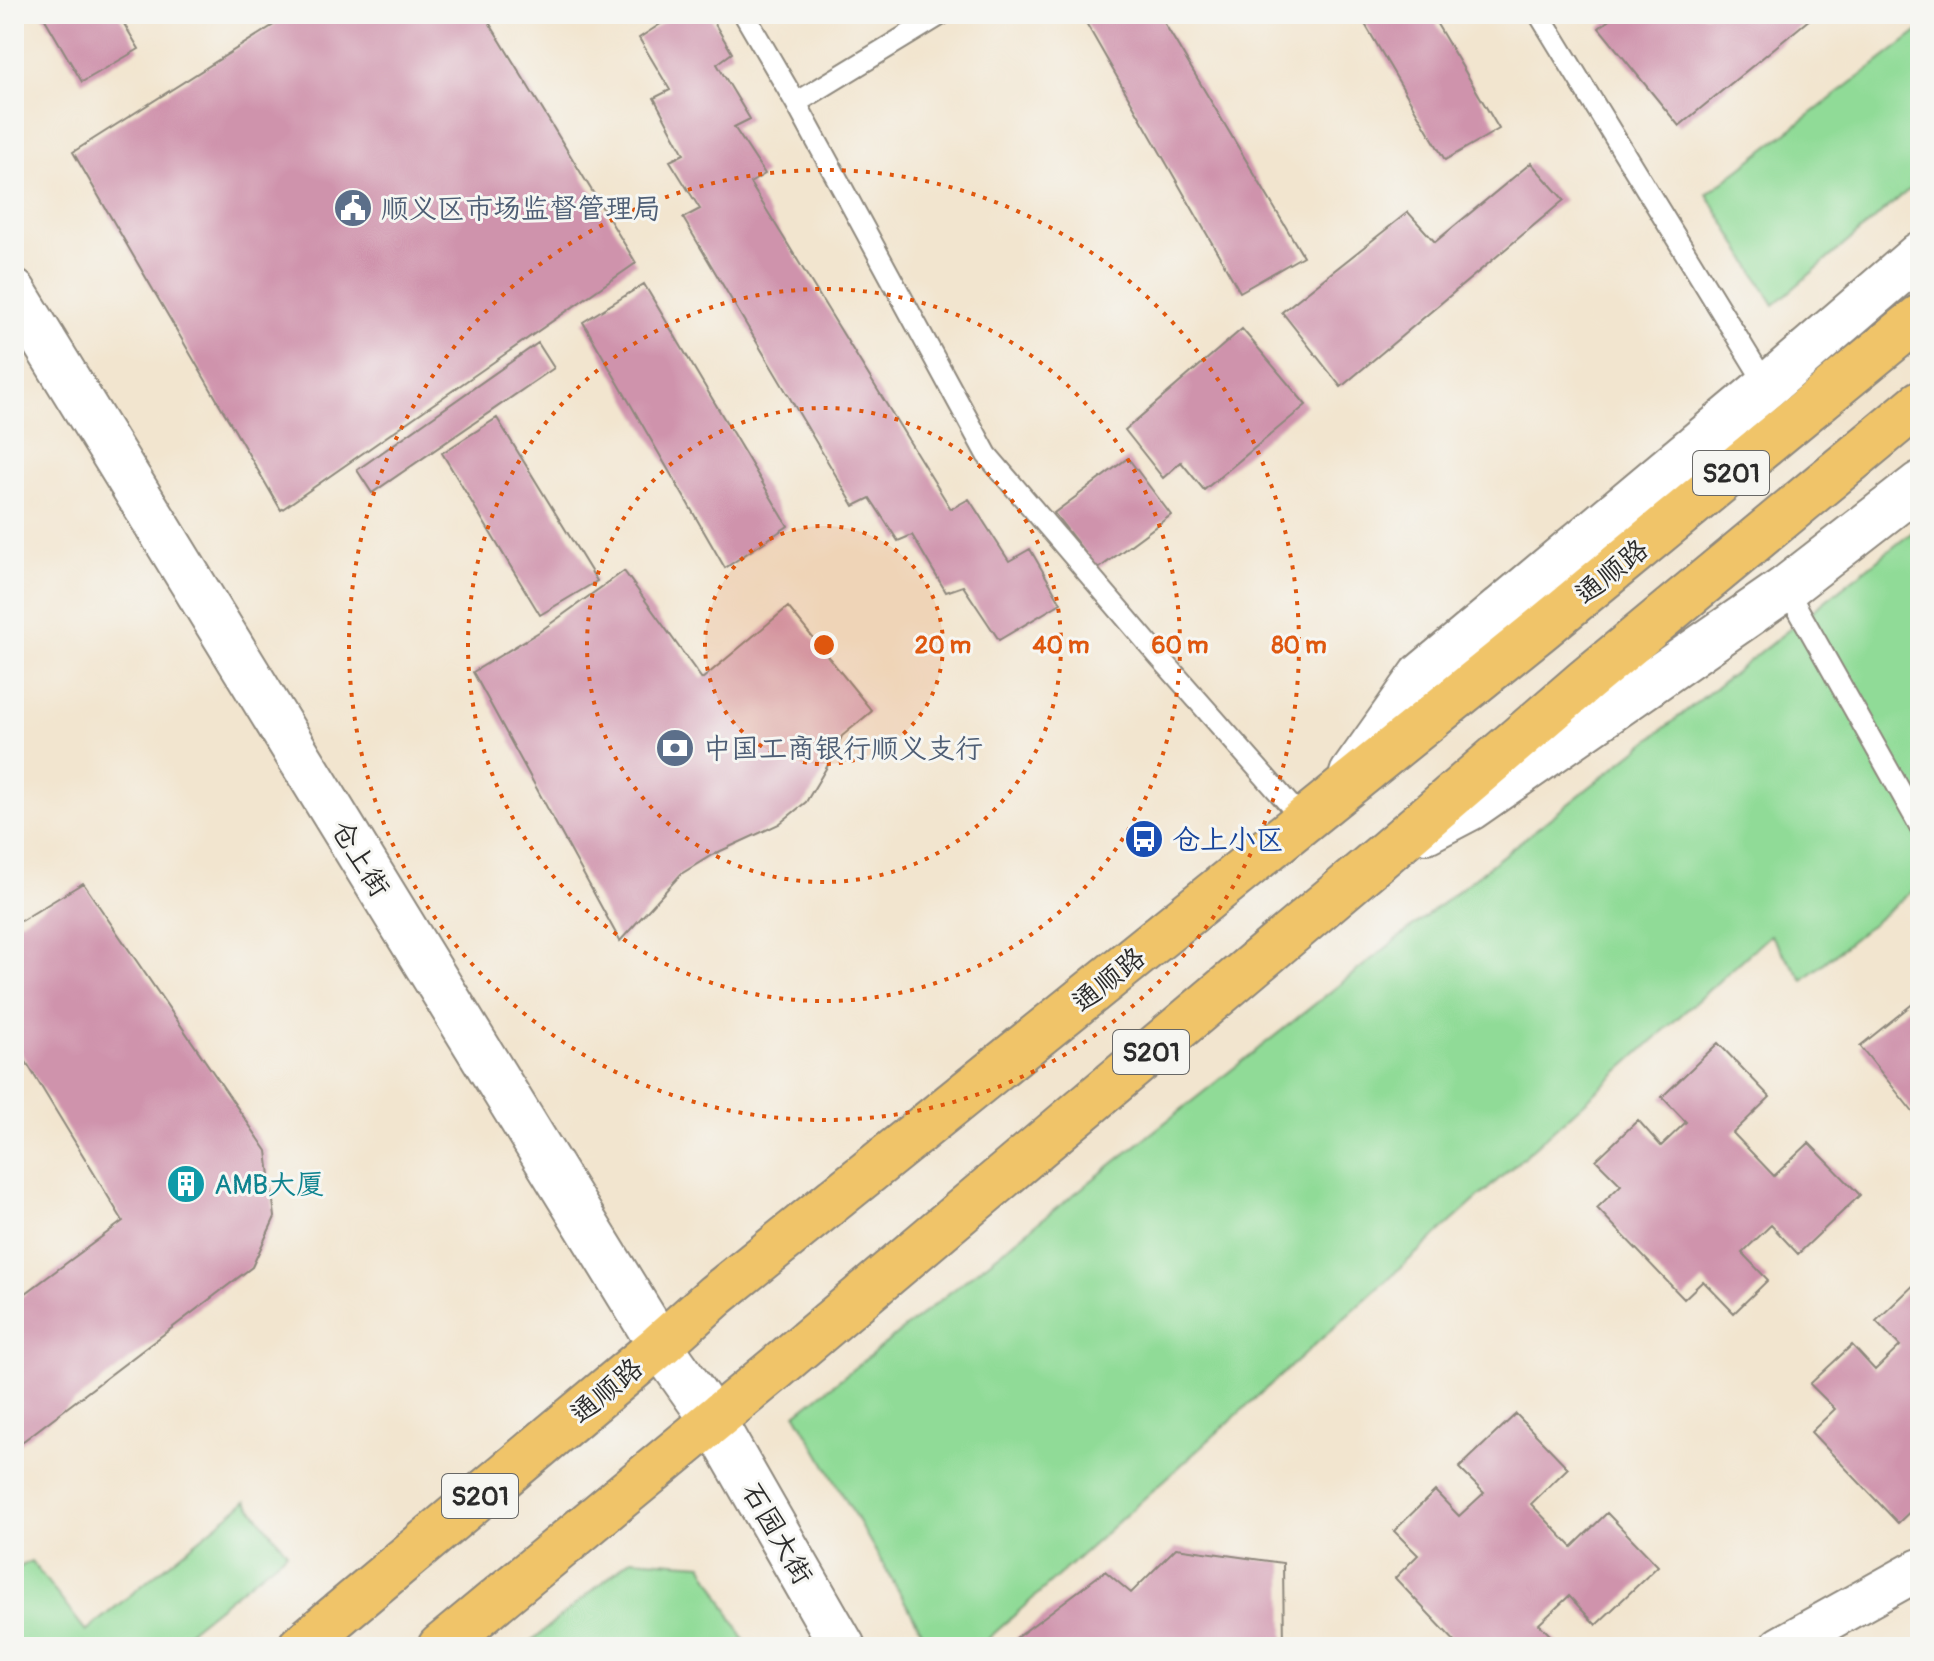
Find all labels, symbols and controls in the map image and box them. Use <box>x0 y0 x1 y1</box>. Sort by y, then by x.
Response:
public building icon: 顺义区市场监督管理局 <box>332 187 374 229</box>
place label: 顺义区市场监督管理局 <box>381 192 661 227</box>
road number: S201 <box>1693 451 1769 495</box>
street label: 通顺路 <box>1568 532 1656 612</box>
centre of rings <box>810 631 838 659</box>
text: 20 m <box>915 631 971 660</box>
text: 40 m <box>1033 631 1089 660</box>
text: 60 m <box>1152 631 1208 660</box>
text: 80 m <box>1271 631 1327 660</box>
bank icon: 中国工商银行顺义支行 <box>654 727 696 769</box>
place label: 中国工商银行顺义支行 <box>703 732 983 767</box>
street label: 仓上街 <box>323 814 397 904</box>
bus stop icon: 仓上小区 <box>1123 818 1165 860</box>
place label: 仓上小区 <box>1172 823 1284 858</box>
street label: 通顺路 <box>1065 940 1153 1020</box>
road number: S201 <box>1113 1030 1189 1074</box>
building icon: AMB大厦 <box>165 1163 207 1205</box>
place label: AMB大厦 <box>214 1168 324 1203</box>
street label: 通顺路 <box>564 1351 650 1432</box>
road number: S201 <box>442 1474 518 1518</box>
street label: 石园大街 <box>734 1476 820 1591</box>

